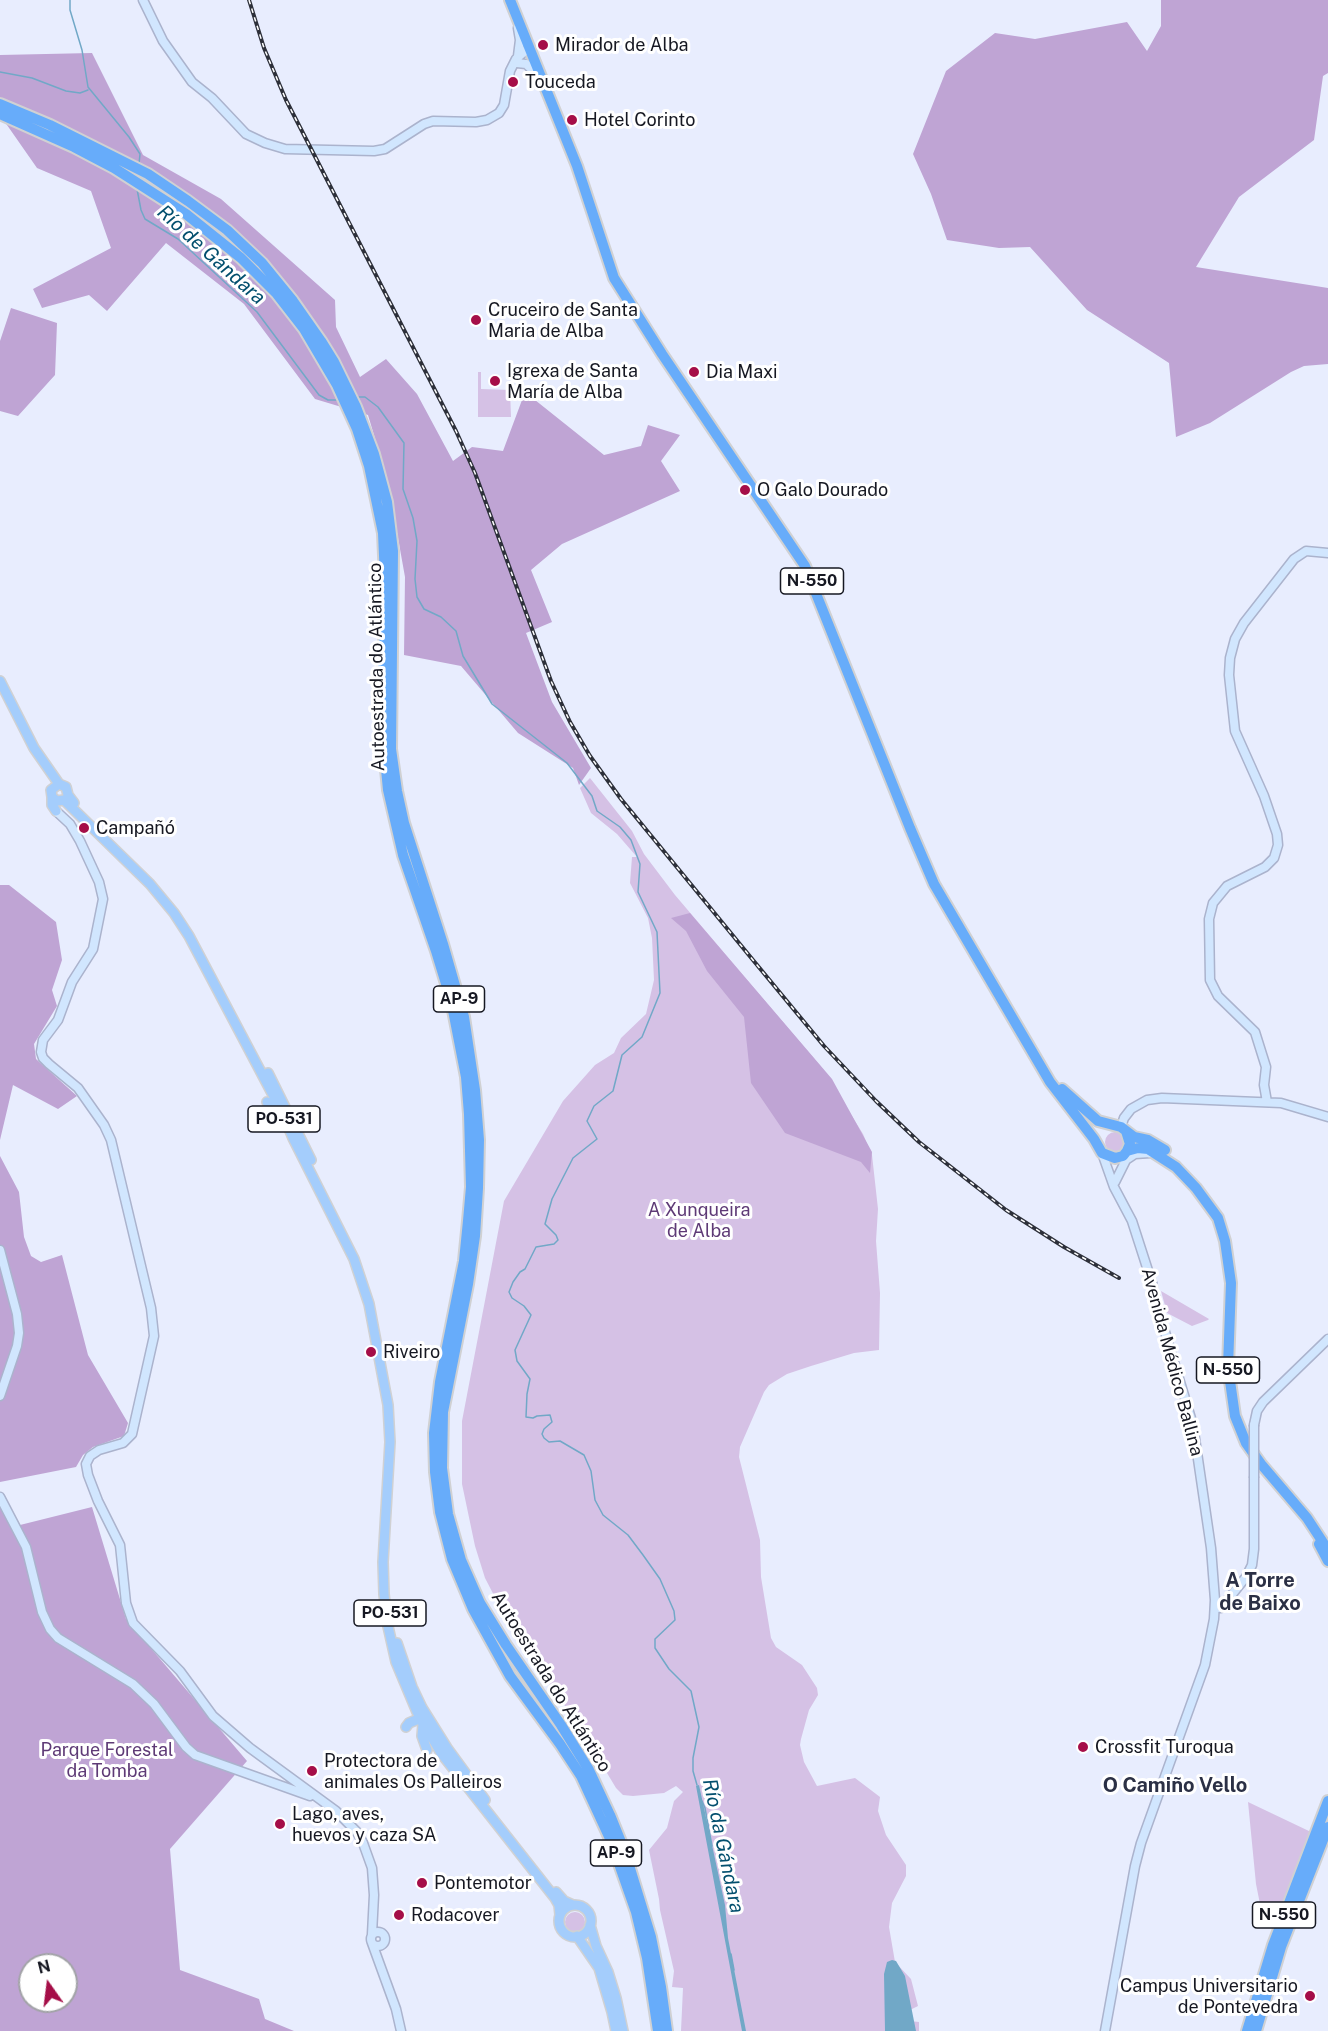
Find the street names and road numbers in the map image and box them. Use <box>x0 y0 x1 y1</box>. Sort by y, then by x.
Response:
street label: Autoestrada do Atlántico <box>364 563 390 771</box>
road number: N-550 <box>780 568 844 594</box>
road number: AP-9 <box>434 986 484 1012</box>
road number: PO-531 <box>248 1106 320 1132</box>
street label: Avenida Médico Ballina <box>1136 1266 1208 1458</box>
road number: N-550 <box>1196 1357 1260 1383</box>
street label: Autoestrada do Atlántico <box>487 1588 615 1776</box>
road number: PO-531 <box>354 1600 426 1626</box>
road number: AP-9 <box>590 1840 642 1866</box>
road number: N-550 <box>1252 1902 1316 1928</box>

